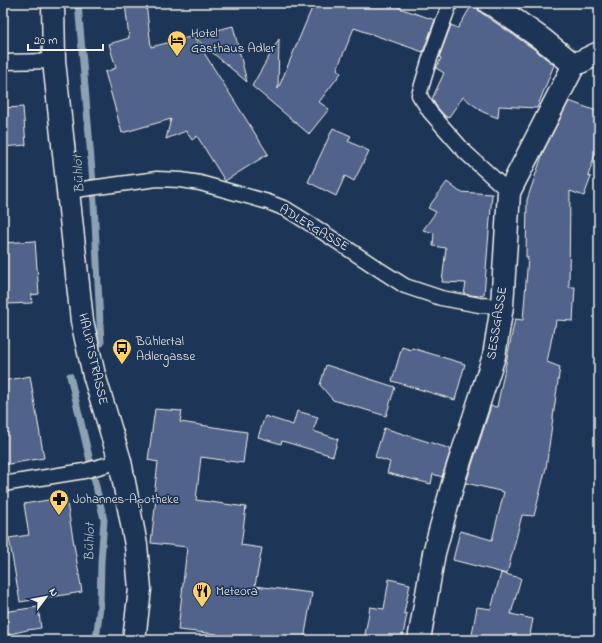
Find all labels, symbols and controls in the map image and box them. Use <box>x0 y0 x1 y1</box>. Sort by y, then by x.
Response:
place label: Hotel Gasthaus Adler <box>191 24 276 58</box>
scale bar <box>28 26 103 52</box>
hotel icon: Hotel Gasthaus Adler <box>166 29 188 57</box>
text: 20 m <box>34 32 57 50</box>
water label: Bühlot <box>67 153 91 194</box>
street label: ADLERGASSE <box>276 200 353 256</box>
street label: SESSGASSE <box>482 285 512 361</box>
street label: HAUPTSTRASSE <box>73 311 113 407</box>
place label: Bühlertal Adlergasse <box>135 332 195 367</box>
bus stop icon: Bühlertal Adlergasse <box>111 337 133 365</box>
pharmacy icon: Johannes-Apotheke <box>48 488 70 516</box>
place label: Johannes-Apotheke <box>73 490 179 509</box>
water label: Bühlot <box>79 521 101 561</box>
north arrow <box>26 577 66 617</box>
restaurant icon: Meteora <box>191 580 213 608</box>
place label: Meteora <box>216 582 258 601</box>
text: N <box>45 585 62 600</box>

